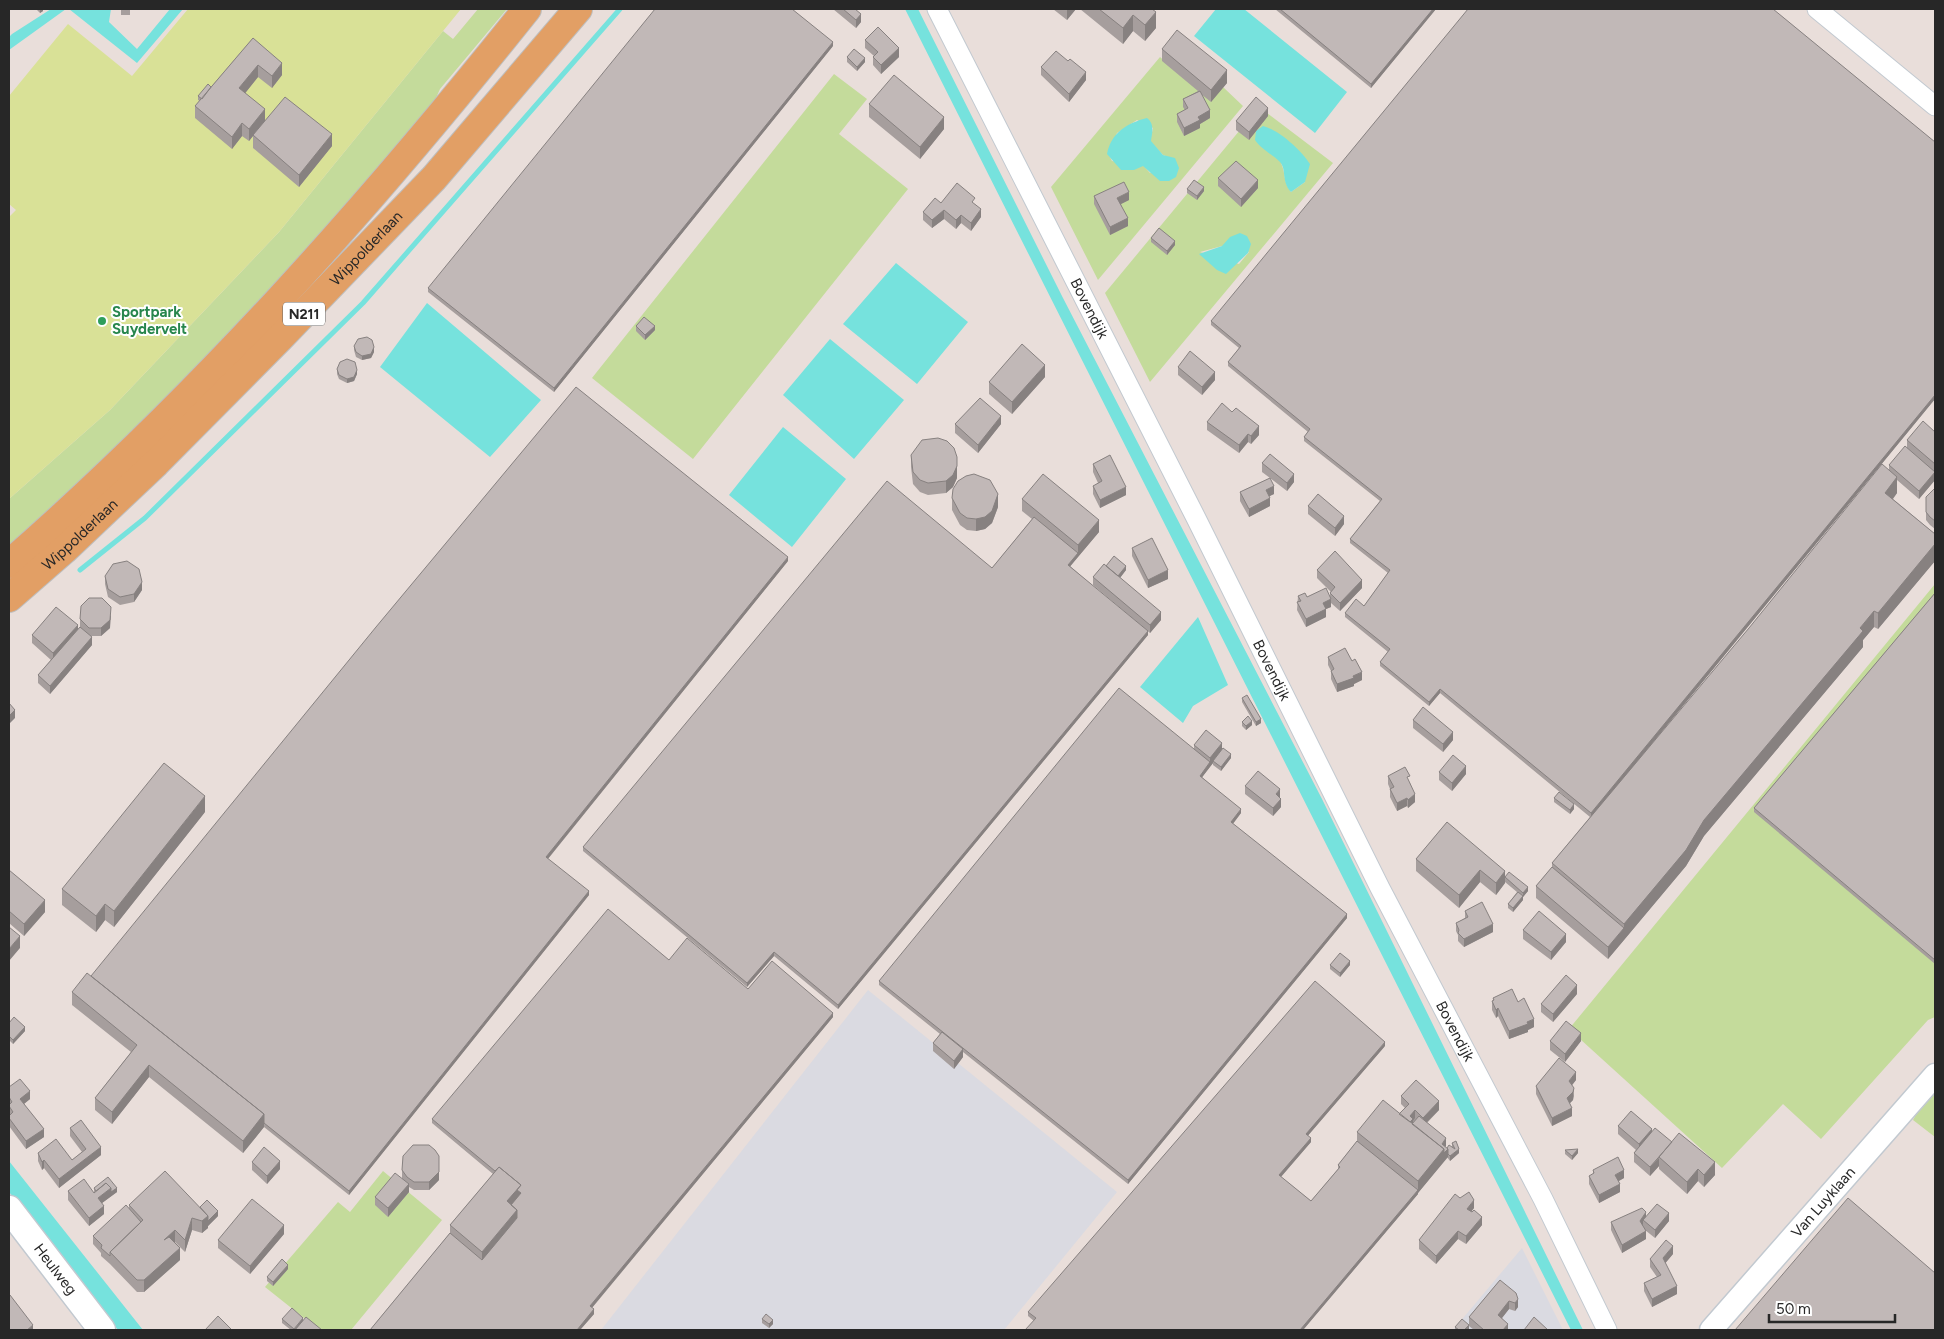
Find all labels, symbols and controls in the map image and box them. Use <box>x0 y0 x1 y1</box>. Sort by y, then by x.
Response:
street label: Wippolderlaan <box>326 207 406 290</box>
street label: Bovendijk <box>1066 275 1113 342</box>
road number: N211 <box>283 302 325 326</box>
place label: Sportpark Suydervelt <box>112 303 187 338</box>
marker: Sportpark Suydervelt <box>96 315 108 327</box>
street label: Wippolderlaan <box>38 495 121 574</box>
street label: Bovendijk <box>1249 637 1295 704</box>
street label: Bovendijk <box>1432 998 1479 1065</box>
street label: Van Luyklaan <box>1787 1163 1859 1241</box>
street label: Heulweg <box>30 1240 81 1298</box>
scale bar <box>1769 1292 1895 1324</box>
text: 50 m <box>1776 1300 1811 1318</box>

